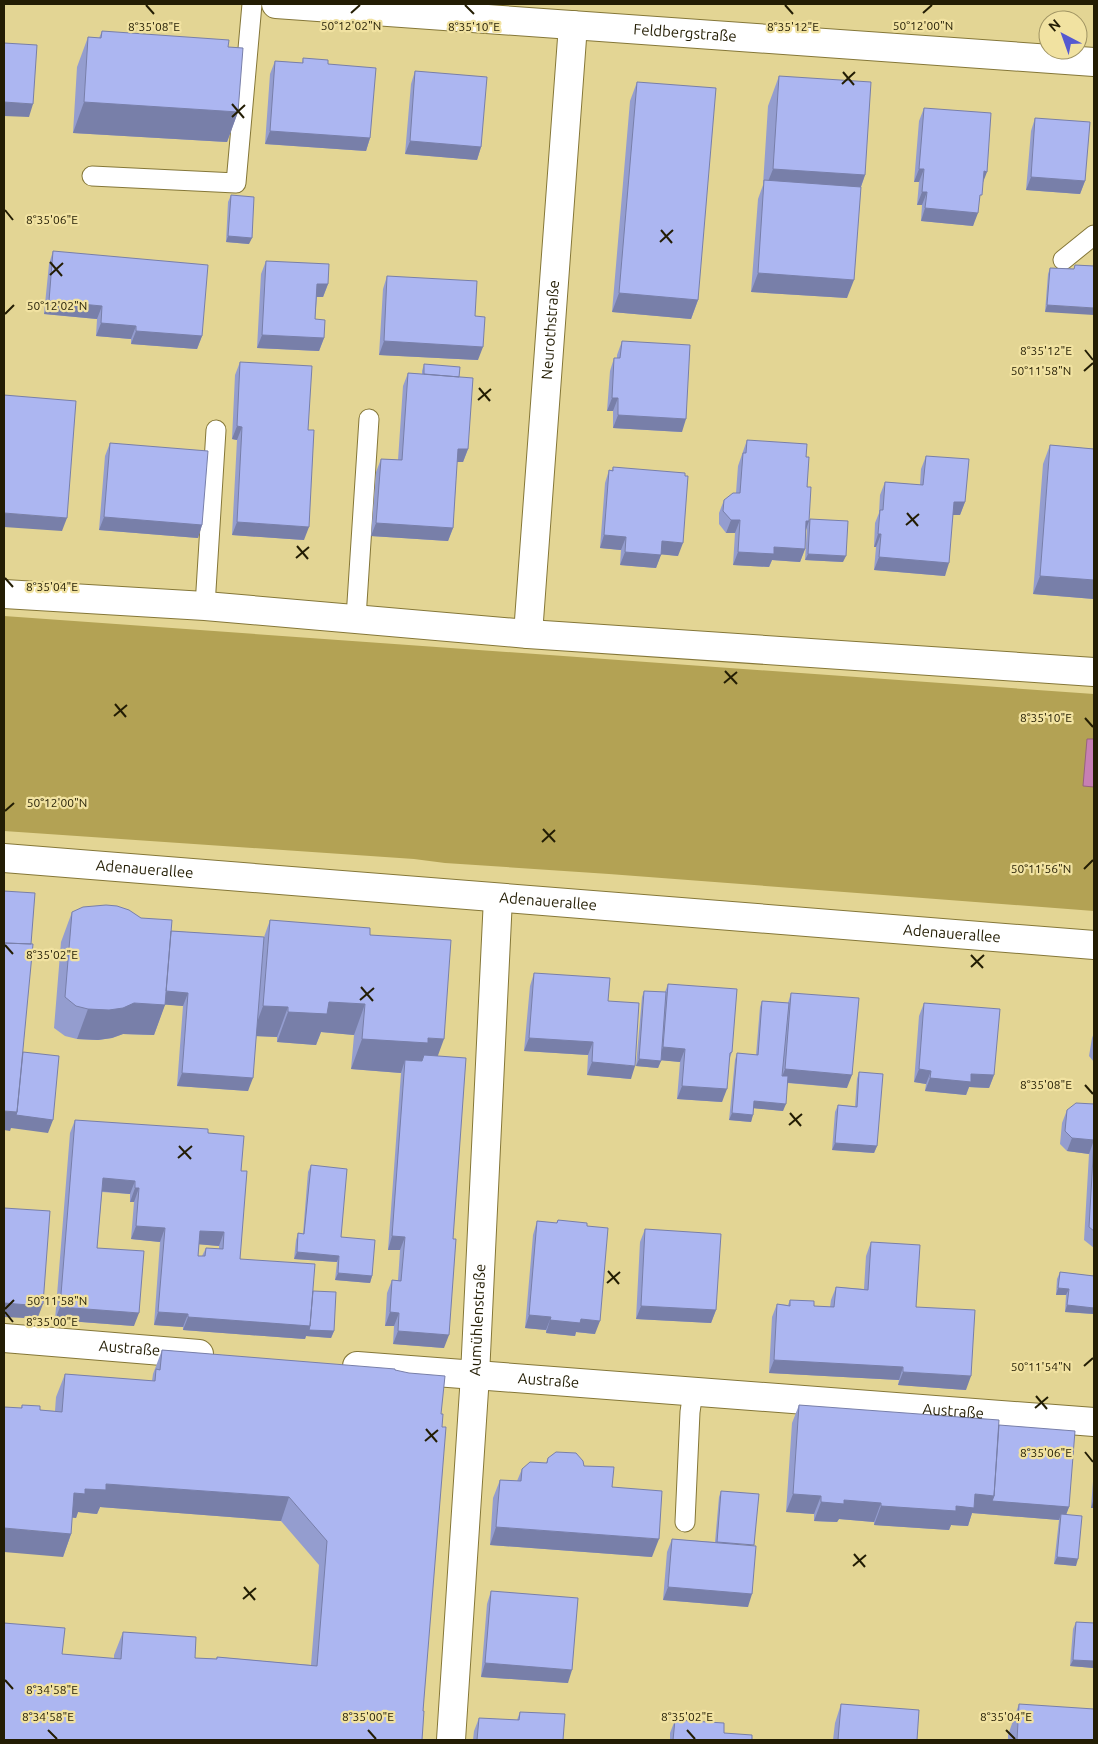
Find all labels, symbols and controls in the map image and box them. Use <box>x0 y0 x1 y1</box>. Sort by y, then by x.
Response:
north arrow <box>1038 10 1088 60</box>
text: N <box>1045 16 1064 35</box>
text: 50°12'02"N <box>321 19 381 32</box>
text: 50°12'00"N <box>893 19 953 32</box>
text: 8°35'08"E <box>128 20 180 33</box>
text: 8°35'10"E <box>448 20 500 33</box>
street label: Feldbergstraße <box>633 20 737 45</box>
text: 8°35'12"E <box>767 20 819 33</box>
text: 8°35'06"E <box>26 213 78 226</box>
street label: Neurothstraße <box>538 279 562 380</box>
text: 50°12'02"N <box>27 299 87 312</box>
text: 8°35'12"E <box>1020 344 1072 357</box>
text: 50°11'58"N <box>1011 364 1071 377</box>
text: 8°35'04"E <box>26 580 78 593</box>
text: 8°35'10"E <box>1020 711 1072 724</box>
text: 50°12'00"N <box>27 796 87 809</box>
street label: Adenauerallee <box>95 856 194 881</box>
text: 50°11'56"N <box>1011 862 1071 875</box>
street label: Adenauerallee <box>499 889 598 913</box>
street label: Adenauerallee <box>903 921 1001 946</box>
text: 8°35'02"E <box>26 948 78 961</box>
text: 8°35'08"E <box>1020 1078 1072 1091</box>
street label: Aumühlenstraße <box>466 1263 488 1376</box>
text: 50°11'58"N <box>27 1294 87 1307</box>
text: 8°35'00"E <box>26 1315 78 1328</box>
street label: Austraße <box>98 1337 161 1359</box>
text: 50°11'54"N <box>1011 1360 1071 1373</box>
street label: Austraße <box>517 1369 580 1391</box>
street label: Austraße <box>922 1400 985 1422</box>
text: 8°35'06"E <box>1020 1446 1072 1459</box>
text: 8°34'58"E <box>26 1683 78 1696</box>
text: 8°34'58"E <box>22 1710 74 1723</box>
text: 8°35'00"E <box>342 1710 394 1723</box>
text: 8°35'02"E <box>661 1710 713 1723</box>
text: 8°35'04"E <box>980 1710 1032 1723</box>

